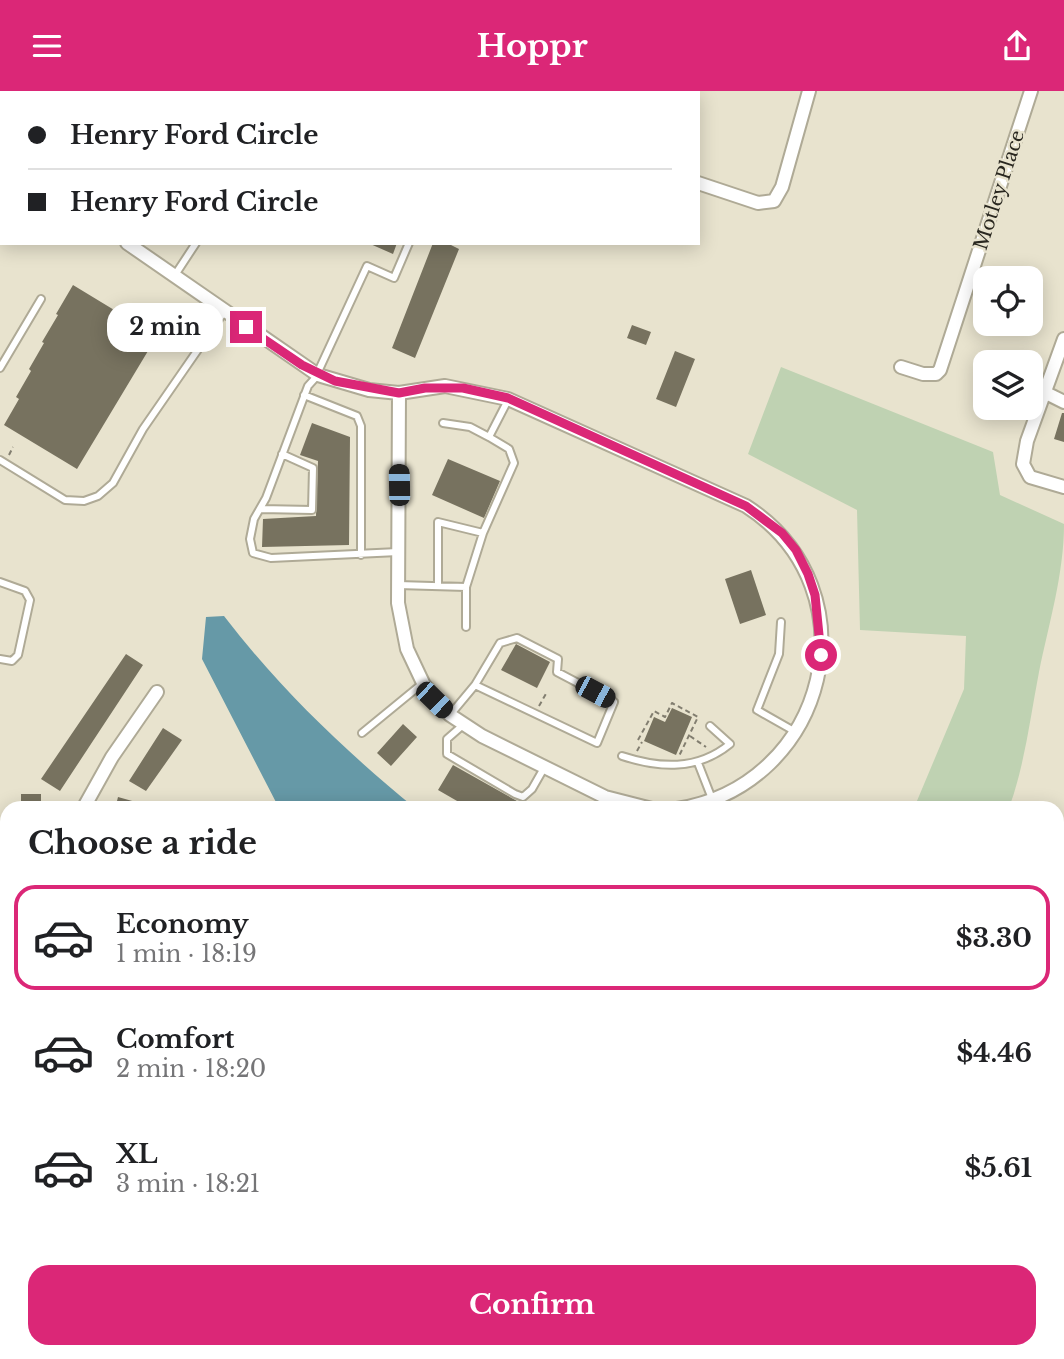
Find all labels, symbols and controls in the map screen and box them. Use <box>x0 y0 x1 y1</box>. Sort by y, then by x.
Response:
text: Hoppr <box>476 26 588 66</box>
icon: menu <box>28 27 66 65</box>
icon: share <box>998 27 1036 65</box>
text: Henry Ford Circle <box>70 119 319 151</box>
street label: Motley Place <box>969 127 1029 253</box>
text: Henry Ford Circle <box>70 186 319 218</box>
map controls <box>973 266 1043 420</box>
button: locate <box>973 266 1043 336</box>
callout: 2 min <box>106 303 222 351</box>
route end <box>230 311 262 343</box>
text: 2 min <box>129 313 201 341</box>
button: layers <box>973 350 1043 420</box>
car <box>389 464 410 506</box>
route start <box>805 639 837 671</box>
car <box>572 673 619 711</box>
car <box>412 678 457 722</box>
text: Choose a ride <box>28 823 257 863</box>
icon: car <box>32 906 95 969</box>
text: Economy <box>116 908 249 940</box>
text: $3.30 <box>956 922 1032 954</box>
text: 1 min · 18:19 <box>116 940 257 968</box>
icon: car <box>32 1021 95 1084</box>
text: Comfort <box>116 1023 234 1055</box>
text: $4.46 <box>956 1037 1032 1069</box>
text: 2 min · 18:20 <box>116 1055 266 1083</box>
icon: car <box>32 1136 95 1199</box>
text: XL <box>116 1138 158 1170</box>
text: $5.61 <box>965 1152 1032 1184</box>
text: 3 min · 18:21 <box>116 1170 260 1198</box>
button: Confirm <box>28 1265 1036 1345</box>

